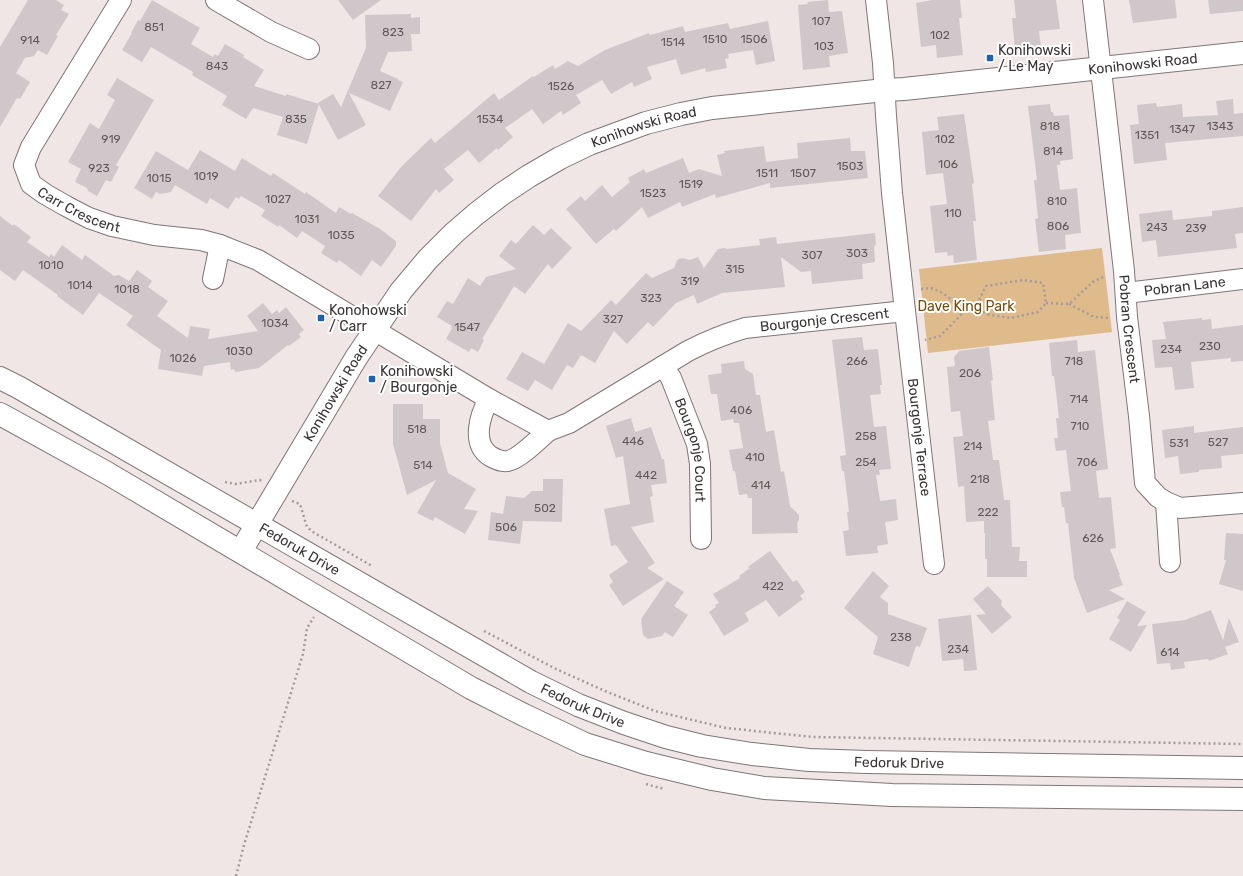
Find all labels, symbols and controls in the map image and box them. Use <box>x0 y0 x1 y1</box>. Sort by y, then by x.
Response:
house number: 107 <box>812 14 830 28</box>
house number: 851 <box>144 20 164 34</box>
house number: 823 <box>382 25 404 39</box>
house number: 102 <box>930 28 950 42</box>
house number: 1510 <box>703 32 727 46</box>
house number: 1506 <box>740 32 768 46</box>
house number: 914 <box>20 33 40 47</box>
house number: 1514 <box>661 35 686 49</box>
house number: 103 <box>814 39 834 53</box>
place label: Konihowski / Le May <box>998 42 1071 75</box>
street label: Konihowski Road <box>1087 50 1198 78</box>
marker: Konihowski / Le May <box>985 53 995 63</box>
house number: 843 <box>206 59 228 73</box>
house number: 827 <box>371 78 391 92</box>
house number: 1526 <box>548 79 574 93</box>
street label: Konihowski Road <box>589 103 698 152</box>
house number: 835 <box>285 112 307 126</box>
house number: 1534 <box>477 112 504 126</box>
house number: 818 <box>1040 119 1060 133</box>
house number: 1343 <box>1206 119 1234 133</box>
house number: 1347 <box>1169 122 1195 136</box>
house number: 1351 <box>1135 128 1159 142</box>
house number: 919 <box>101 132 121 146</box>
house number: 102 <box>935 132 955 146</box>
house number: 814 <box>1043 144 1064 158</box>
house number: 106 <box>938 157 958 171</box>
house number: 1503 <box>836 159 864 173</box>
house number: 923 <box>88 161 110 175</box>
house number: 1511 <box>756 166 778 180</box>
house number: 1507 <box>790 166 816 180</box>
house number: 1019 <box>193 169 219 183</box>
house number: 1015 <box>146 171 172 185</box>
house number: 1519 <box>679 177 703 191</box>
street label: Carr Crescent <box>34 183 122 237</box>
house number: 1523 <box>640 186 666 200</box>
house number: 1027 <box>265 192 291 206</box>
house number: 810 <box>1047 194 1067 208</box>
house number: 110 <box>944 206 962 220</box>
house number: 1031 <box>295 212 319 226</box>
house number: 806 <box>1047 219 1069 233</box>
house number: 243 <box>1146 220 1168 234</box>
house number: 239 <box>1185 221 1207 235</box>
house number: 1035 <box>327 228 355 242</box>
house number: 303 <box>846 246 868 260</box>
house number: 307 <box>802 248 823 262</box>
house number: 1010 <box>38 258 64 272</box>
house number: 315 <box>725 262 745 276</box>
street label: Pobran Lane <box>1143 273 1227 300</box>
house number: 319 <box>680 274 700 288</box>
street label: Pobran Crescent <box>1115 274 1143 385</box>
house number: 1014 <box>67 278 93 292</box>
house number: 1018 <box>114 282 140 296</box>
house number: 323 <box>640 291 662 305</box>
park label: Dave King Park <box>917 298 1015 315</box>
place label: Konohowski / Carr <box>329 302 407 335</box>
street label: Bourgonje Crescent <box>759 305 890 335</box>
house number: 327 <box>603 312 623 326</box>
marker: Konohowski / Carr <box>316 313 326 323</box>
house number: 1034 <box>261 316 289 330</box>
house number: 1547 <box>454 320 480 334</box>
house number: 230 <box>1199 339 1221 353</box>
street label: Konihowski Road <box>300 342 371 445</box>
house number: 234 <box>1160 342 1182 356</box>
house number: 1030 <box>225 344 253 358</box>
house number: 1026 <box>169 351 197 365</box>
house number: 266 <box>846 354 868 368</box>
house number: 718 <box>1065 354 1083 368</box>
place label: Konihowski / Bourgonje <box>380 363 458 396</box>
house number: 206 <box>959 366 981 380</box>
marker: Konihowski / Bourgonje <box>367 374 377 384</box>
street label: Bourgonje Terrace <box>904 377 934 497</box>
house number: 714 <box>1070 392 1089 406</box>
street label: Bourgonje Court <box>671 395 709 503</box>
house number: 406 <box>730 403 752 417</box>
house number: 710 <box>1071 419 1089 433</box>
house number: 518 <box>407 422 427 436</box>
house number: 258 <box>855 429 877 443</box>
house number: 446 <box>622 434 644 448</box>
house number: 527 <box>1208 435 1228 449</box>
house number: 531 <box>1169 436 1189 450</box>
house number: 214 <box>963 439 983 453</box>
house number: 410 <box>745 450 765 464</box>
house number: 254 <box>855 455 877 469</box>
house number: 706 <box>1076 455 1098 469</box>
house number: 514 <box>413 458 433 472</box>
house number: 442 <box>635 468 657 482</box>
house number: 218 <box>970 472 990 486</box>
house number: 414 <box>751 478 771 492</box>
house number: 502 <box>534 501 556 515</box>
house number: 222 <box>977 505 999 519</box>
street label: Fedoruk Drive <box>256 520 343 579</box>
house number: 506 <box>495 520 517 534</box>
house number: 626 <box>1082 531 1104 545</box>
house number: 422 <box>762 579 784 593</box>
house number: 238 <box>890 630 912 644</box>
house number: 234 <box>947 642 969 656</box>
house number: 614 <box>1160 645 1180 659</box>
street label: Fedoruk Drive <box>538 680 628 732</box>
street label: Fedoruk Drive <box>854 754 944 772</box>

